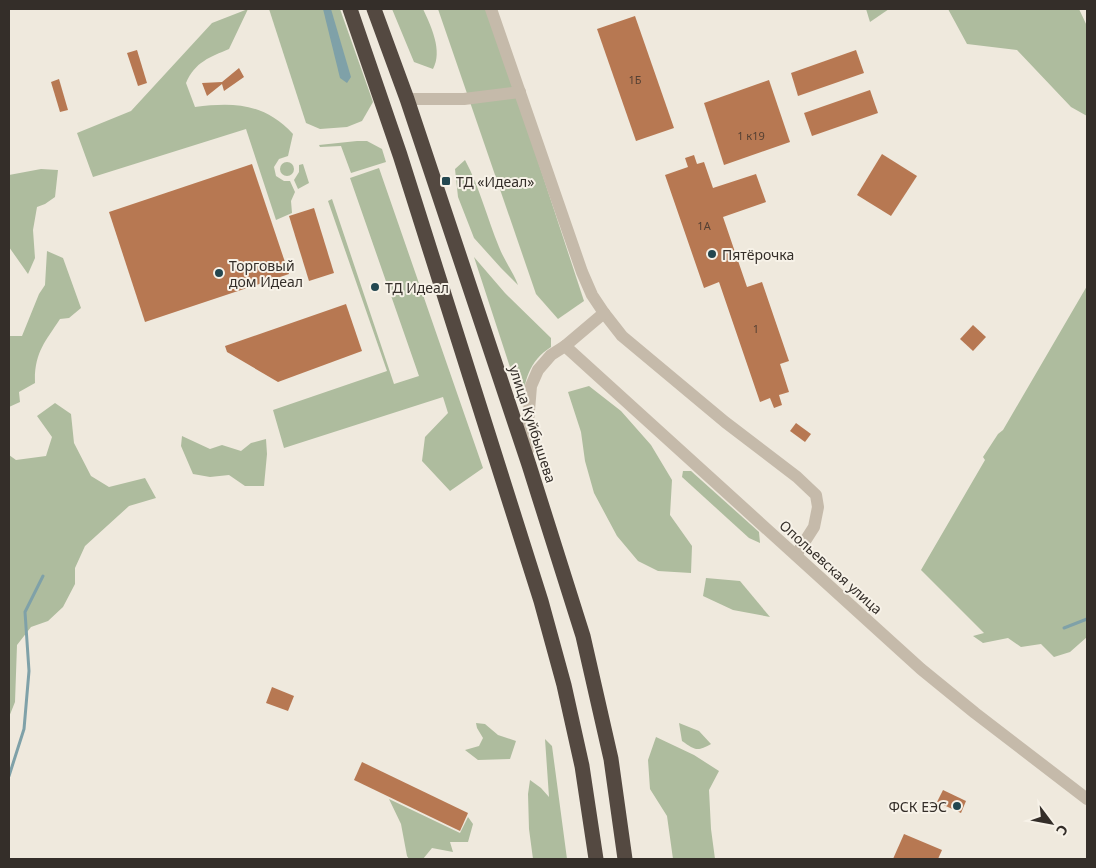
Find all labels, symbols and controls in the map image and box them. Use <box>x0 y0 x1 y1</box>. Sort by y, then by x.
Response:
house number: 1Б <box>628 72 642 87</box>
house number: 1 к19 <box>737 128 765 143</box>
place label: ТД «Идеал» <box>456 172 534 191</box>
marker: ТД «Идеал» <box>440 175 452 187</box>
house number: 1А <box>697 218 712 233</box>
place label: Пятёрочка <box>722 245 794 264</box>
marker: Пятёрочка <box>706 248 718 260</box>
place label: Торговый дом Идеал <box>229 256 303 291</box>
marker: Торговый дом Идеал <box>213 267 225 279</box>
place label: ТД Идеал <box>385 278 449 297</box>
marker: ТД Идеал <box>369 281 381 293</box>
house number: 1 <box>753 321 759 336</box>
street label: улица Куйбышева <box>505 363 561 485</box>
street label: Опольевская улица <box>776 516 886 618</box>
place label: ФСК ЕЭС <box>888 797 947 816</box>
north arrow <box>1026 798 1076 848</box>
marker: ФСК ЕЭС <box>951 800 963 812</box>
text: С <box>1052 821 1073 839</box>

